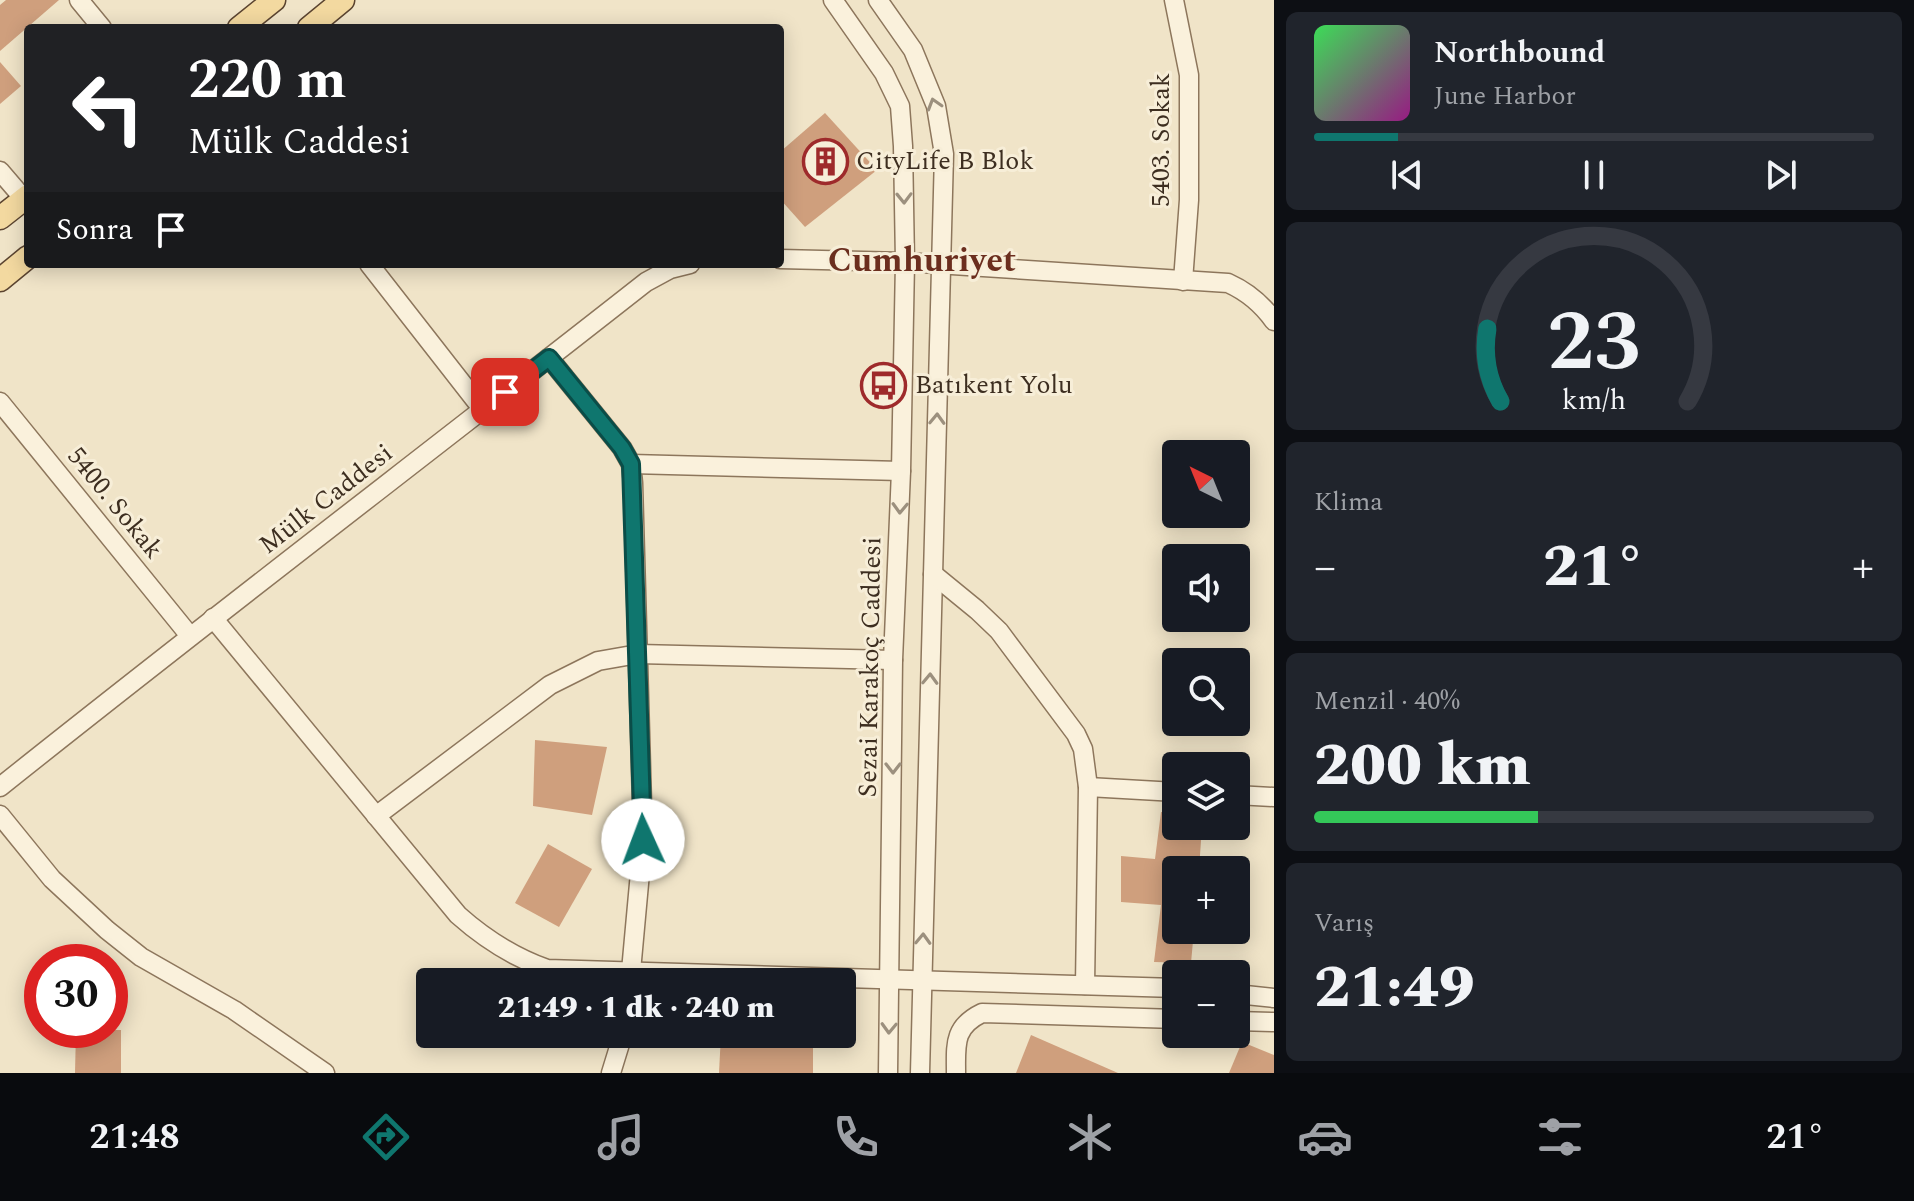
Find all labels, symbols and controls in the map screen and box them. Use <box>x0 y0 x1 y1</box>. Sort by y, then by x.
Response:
text: Northbound <box>1434 30 1605 76</box>
text: 220 m <box>188 38 347 123</box>
icon: left <box>56 56 160 160</box>
street label: 5403. Sokak <box>1141 73 1181 207</box>
text: June Harbor <box>1434 76 1576 116</box>
one-way arrow <box>927 98 943 112</box>
text: Mülk Caddesi <box>188 115 411 170</box>
building icon: CityLife B Blok <box>801 137 849 185</box>
place label: CityLife B Blok <box>856 141 1034 181</box>
icon: previous <box>1385 153 1429 197</box>
icon: pause <box>1572 153 1616 197</box>
icon: next <box>1759 153 1803 197</box>
one-way arrow <box>895 192 913 205</box>
text: Sonra <box>56 207 133 253</box>
icon: arrive <box>149 208 193 252</box>
district label: Cumhuriyet <box>828 235 1016 287</box>
text: 23 <box>1547 280 1641 407</box>
pin <box>471 358 539 426</box>
bus stop icon: Batıkent Yolu <box>860 361 908 409</box>
place label: Batıkent Yolu <box>915 365 1073 405</box>
icon: arrive <box>483 370 527 414</box>
text: km/h <box>1562 379 1626 422</box>
one-way arrow <box>928 412 946 425</box>
street label: Mülk Caddesi <box>250 434 402 564</box>
street label: 5400. Sokak <box>57 438 173 568</box>
north arrow <box>1162 440 1250 528</box>
map controls <box>1162 440 1250 1048</box>
text: Klima <box>1314 482 1383 522</box>
one-way arrow <box>892 502 909 515</box>
text: 21° <box>1543 521 1645 613</box>
text: − <box>1314 534 1336 601</box>
text: + <box>1852 534 1874 601</box>
street label: Sezai Karakoç Caddesi <box>848 536 892 798</box>
button: sound <box>1162 544 1250 632</box>
button: search <box>1162 648 1250 736</box>
one-way arrow <box>921 672 938 685</box>
text: Menzil · 40% <box>1314 681 1460 721</box>
text: 200 km <box>1314 720 1531 812</box>
button: layers <box>1162 752 1250 840</box>
one-way arrow <box>884 762 901 775</box>
position arrow <box>601 798 685 882</box>
button: + <box>1162 856 1250 944</box>
text: Varış <box>1314 903 1374 943</box>
one-way arrow <box>914 932 931 945</box>
text: 21:49 <box>1314 942 1475 1034</box>
speed limit sign: 30 <box>24 944 128 1048</box>
button: − <box>1162 960 1250 1048</box>
text: 21:49 · 1 dk · 240 m <box>497 985 775 1031</box>
one-way arrow <box>881 1022 898 1035</box>
icon: directions <box>358 1109 414 1165</box>
icon: music <box>593 1109 649 1165</box>
icon: phone <box>828 1109 884 1165</box>
icon: climate <box>1062 1109 1118 1165</box>
icon: car <box>1297 1109 1353 1165</box>
icon: filters <box>1532 1109 1588 1165</box>
text: 21:48 <box>89 1110 180 1165</box>
text: 21° <box>1766 1110 1825 1165</box>

